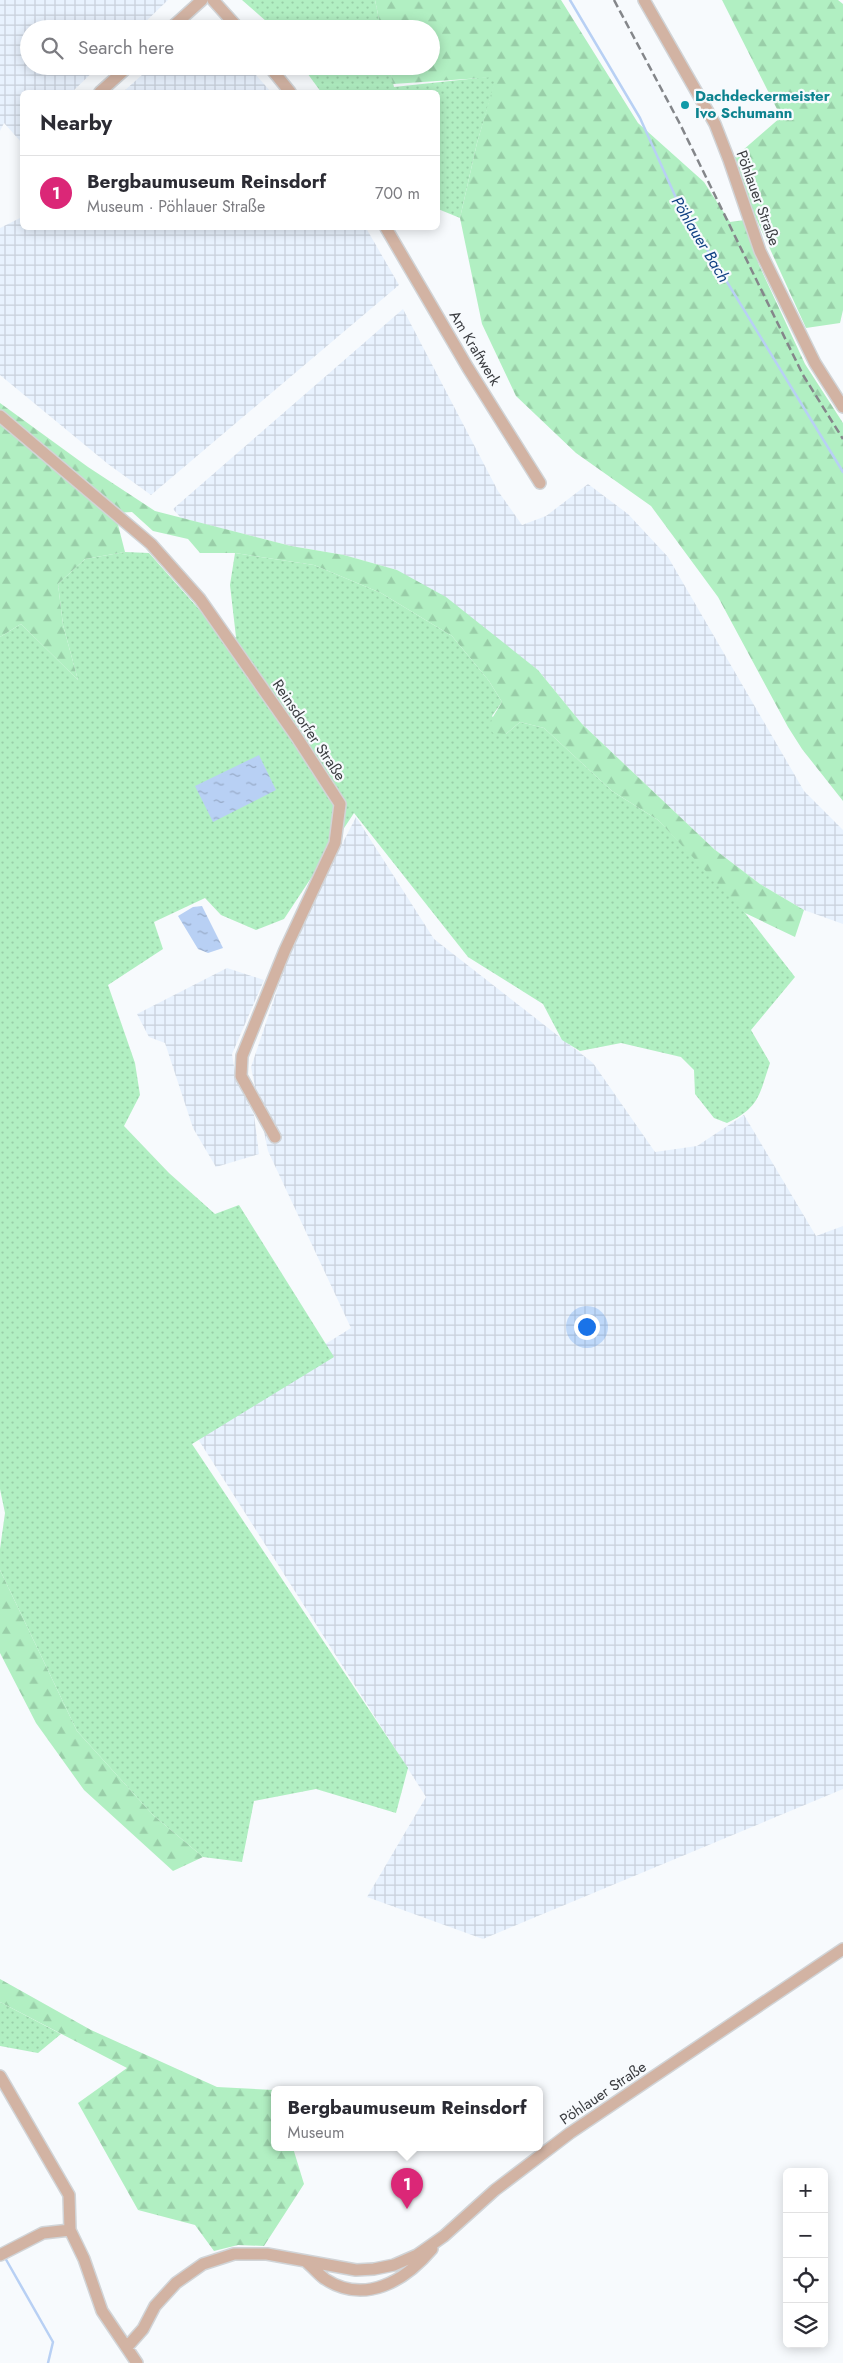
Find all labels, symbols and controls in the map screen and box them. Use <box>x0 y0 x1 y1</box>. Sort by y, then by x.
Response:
search box <box>20 20 440 75</box>
icon: search <box>38 34 66 62</box>
text: Search here <box>78 34 174 61</box>
place label: Dachdeckermeister Ivo Schumann <box>695 85 831 124</box>
marker: Dachdeckermeister Ivo Schumann <box>679 99 691 111</box>
text: Nearby <box>40 108 112 138</box>
street label: Pöhlauer Straße <box>731 147 786 249</box>
text: Bergbaumuseum Reinsdorf <box>87 168 326 195</box>
text: 1 <box>52 182 60 205</box>
text: 700 m <box>375 182 420 205</box>
water label: Pöhlauer Bach <box>666 192 735 287</box>
text: Museum · Pöhlauer Straße <box>87 195 265 218</box>
street label: Am Kraftwerk <box>444 306 506 390</box>
street label: Reinsdorfer Straße <box>267 675 351 785</box>
your location <box>574 1314 600 1340</box>
street label: Pöhlauer Straße <box>555 2056 651 2130</box>
popup <box>271 2086 543 2151</box>
text: Bergbaumuseum Reinsdorf <box>287 2094 527 2121</box>
text: Museum <box>287 2121 344 2144</box>
pin: 1 <box>391 2168 423 2209</box>
map controls <box>783 2168 828 2348</box>
button: + <box>783 2168 828 2213</box>
button: − <box>783 2213 828 2258</box>
button: locate <box>783 2258 828 2303</box>
button: layers <box>783 2303 828 2348</box>

